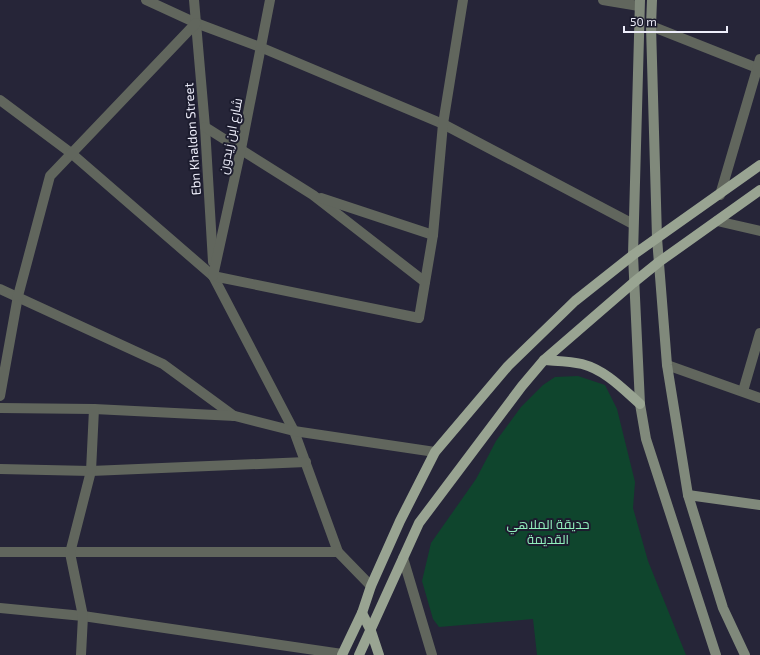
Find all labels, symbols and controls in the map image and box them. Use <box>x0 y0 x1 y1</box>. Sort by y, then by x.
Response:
scale bar <box>624 8 727 34</box>
text: 50 m <box>630 14 657 28</box>
street label: Ebn Khaldon Street <box>180 82 204 196</box>
street label: شارع ابن زيدون <box>215 96 246 176</box>
park label: حديقة الملاهي القديمة <box>507 516 589 547</box>

